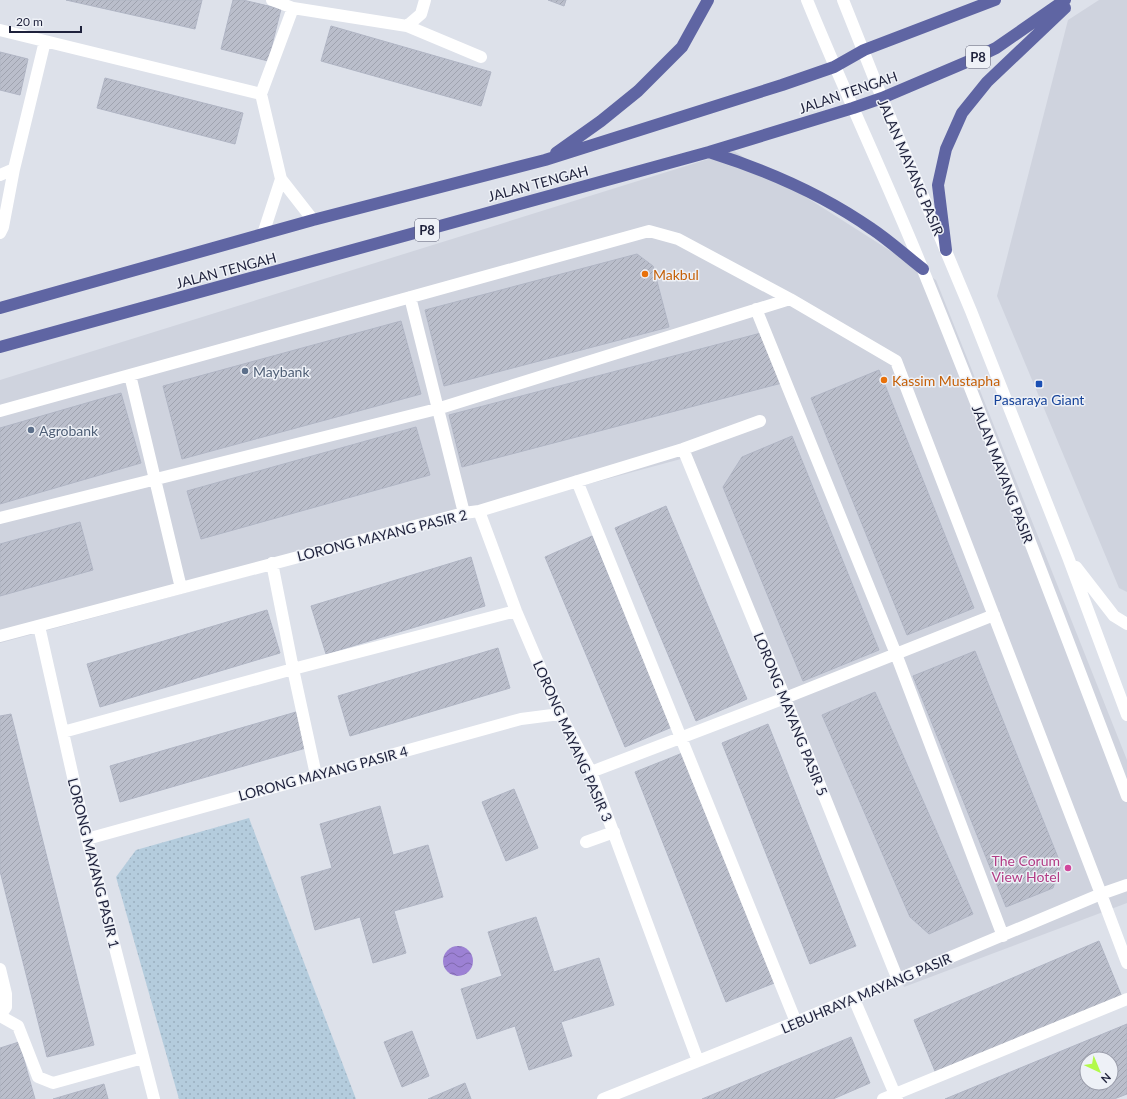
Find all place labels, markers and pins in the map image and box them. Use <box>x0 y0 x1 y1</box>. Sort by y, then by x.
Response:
place label: Makbul <box>653 266 699 283</box>
marker: Makbul <box>640 269 650 279</box>
place label: Maybank <box>253 363 310 380</box>
marker: Maybank <box>240 366 250 376</box>
place label: Kassim Mustapha <box>892 372 1000 389</box>
marker: Kassim Mustapha <box>879 375 889 385</box>
marker: Pasaraya Giant <box>1034 379 1044 389</box>
place label: Pasaraya Giant <box>994 391 1084 408</box>
place label: Agrobank <box>39 422 99 439</box>
marker: Agrobank <box>26 425 36 435</box>
place label: The Corum View Hotel <box>991 852 1060 885</box>
marker: The Corum View Hotel <box>1063 863 1073 873</box>

